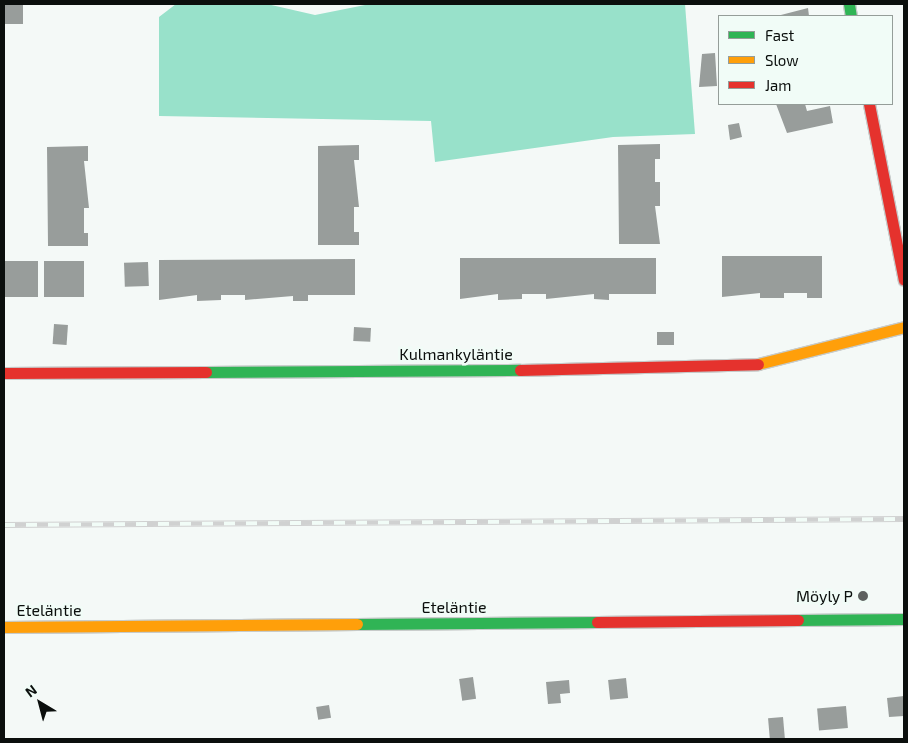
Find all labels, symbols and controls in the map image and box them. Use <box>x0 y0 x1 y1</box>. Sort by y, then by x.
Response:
legend <box>718 15 893 105</box>
text: Fast <box>765 26 794 44</box>
text: Slow <box>765 51 799 69</box>
text: Jam <box>765 76 791 94</box>
street label: Kulmankyläntie <box>399 344 513 364</box>
place label: Möyly P <box>796 586 853 606</box>
marker: Möyly P <box>857 590 869 602</box>
street label: Eteläntie <box>421 597 487 617</box>
street label: Eteläntie <box>16 600 82 620</box>
north arrow <box>15 678 65 728</box>
text: N <box>22 681 40 700</box>

